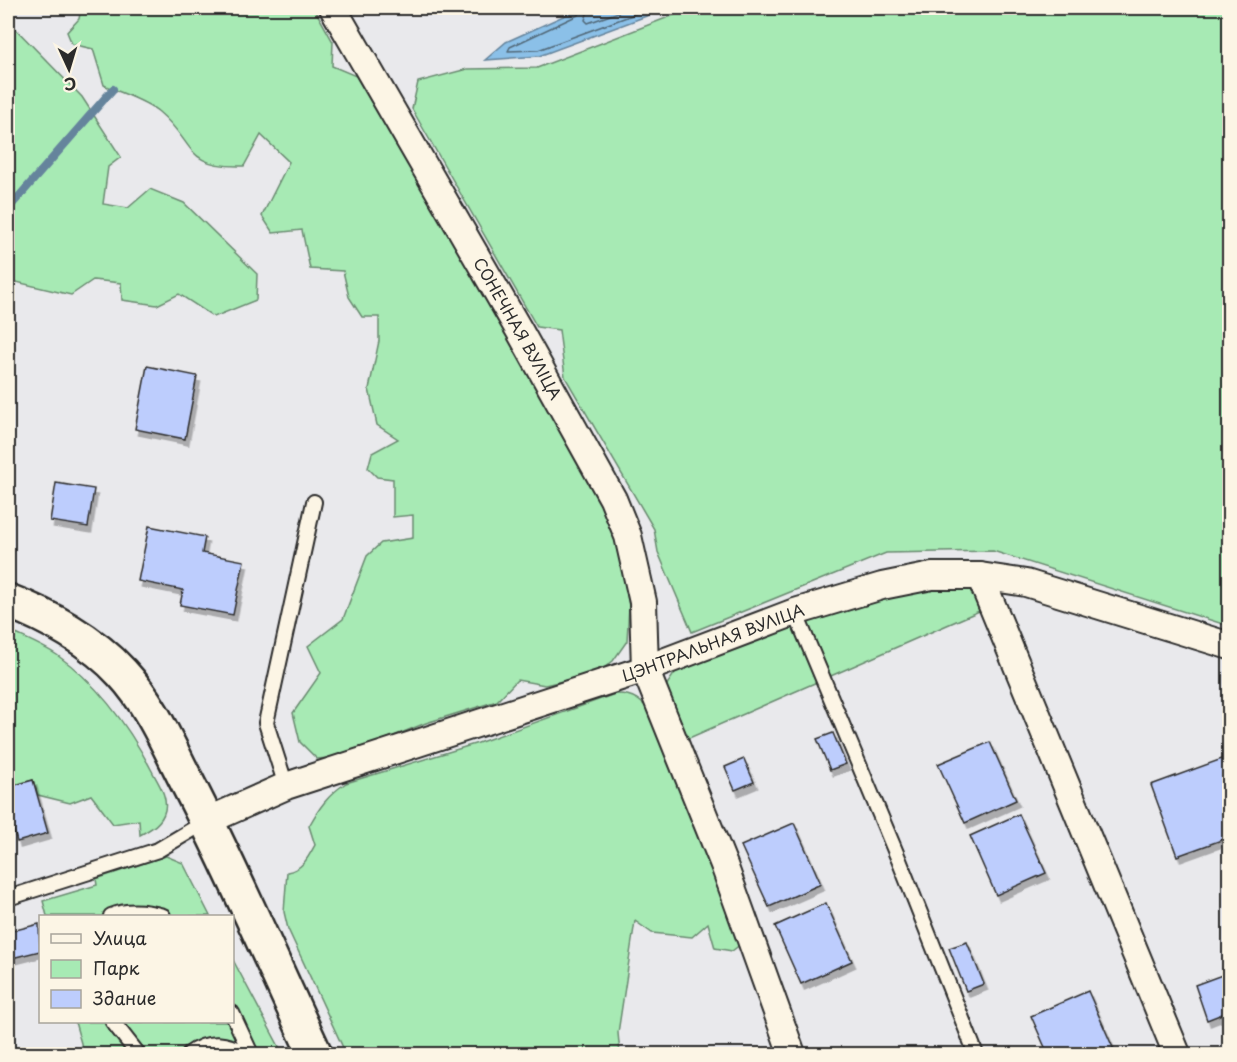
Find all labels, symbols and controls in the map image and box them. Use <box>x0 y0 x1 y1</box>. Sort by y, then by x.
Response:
north arrow <box>39 39 99 99</box>
text: С <box>63 73 77 97</box>
street label: СОНЕЧНАЯ ВУЛІЦА <box>469 253 568 404</box>
street label: ЦЭНТРАЛЬНАЯ ВУЛІЦА <box>618 597 807 687</box>
legend <box>39 915 234 1023</box>
text: Улица <box>93 924 147 951</box>
text: Парк <box>93 954 140 981</box>
text: Здание <box>93 984 156 1011</box>

